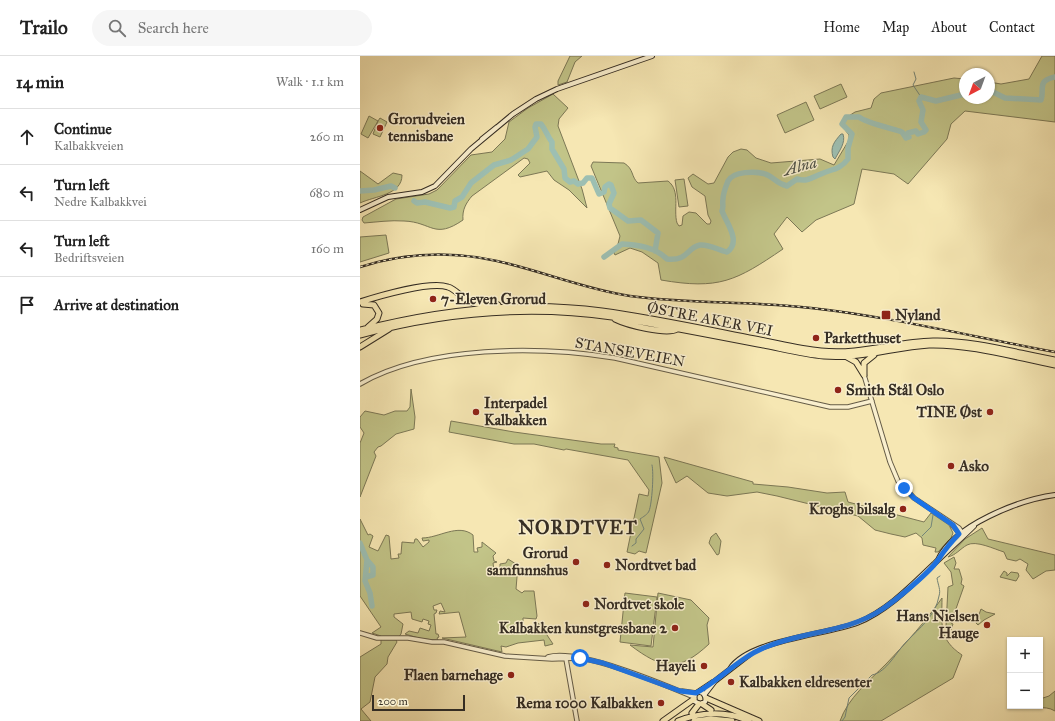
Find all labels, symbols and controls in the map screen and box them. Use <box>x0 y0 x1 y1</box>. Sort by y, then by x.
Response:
search box <box>92 10 372 46</box>
text: Trailo <box>20 16 68 39</box>
icon: search <box>106 17 128 39</box>
text: Search here <box>138 19 209 37</box>
text: Home <box>823 19 860 36</box>
text: Map <box>882 19 909 36</box>
text: About <box>931 19 967 36</box>
text: Contact <box>989 19 1035 36</box>
north arrow <box>959 68 995 104</box>
text: 14 min <box>16 72 64 93</box>
text: Walk · 1.1 km <box>276 74 344 90</box>
place label: Grorudveien tennisbane <box>387 110 466 145</box>
text: Continue <box>54 120 112 138</box>
marker: Grorudveien tennisbane <box>375 123 385 133</box>
icon: ahead <box>16 126 38 148</box>
text: 260 m <box>310 129 344 145</box>
text: Kalbakkveien <box>54 138 124 154</box>
water label: Alna <box>779 152 819 180</box>
text: Turn left <box>54 176 110 194</box>
icon: left <box>16 182 38 204</box>
text: 680 m <box>309 185 344 201</box>
text: Nedre Kalbakkvei <box>54 194 147 210</box>
text: Turn left <box>54 232 110 250</box>
icon: left <box>16 238 38 260</box>
text: 160 m <box>311 241 344 257</box>
text: Bedriftsveien <box>54 250 124 266</box>
place label: 7-Eleven Grorud <box>441 290 547 308</box>
icon: arrive <box>16 294 38 316</box>
marker: 7-Eleven Grorud <box>428 294 438 304</box>
text: Arrive at destination <box>54 296 179 314</box>
street label: ØSTRE AKER VEI <box>646 298 774 340</box>
place label: Nyland <box>895 306 941 325</box>
marker: Nyland <box>880 309 892 321</box>
place label: Parketthuset <box>824 329 902 347</box>
street label: STANSEVEIEN <box>573 333 687 371</box>
marker: Parketthuset <box>811 333 821 343</box>
place label: Smith Stål Oslo <box>846 381 945 399</box>
marker: Smith Stål Oslo <box>833 385 843 395</box>
place label: Interpadel Kalbakken <box>484 394 548 429</box>
place label: TINE Øst <box>915 403 983 421</box>
marker: Interpadel Kalbakken <box>471 407 481 417</box>
marker: TINE Øst <box>985 407 995 417</box>
place label: Asko <box>958 457 989 475</box>
marker: Asko <box>946 461 956 471</box>
route end <box>895 479 913 497</box>
place label: Kroghs bilsalg <box>809 500 896 519</box>
marker: Kroghs bilsalg <box>898 504 908 514</box>
district label: NORDTVET <box>518 516 638 539</box>
place label: Grorud samfunnshus <box>487 544 569 579</box>
place label: Nordtvet bad <box>615 556 697 574</box>
marker: Grorud samfunnshus <box>571 557 581 567</box>
marker: Nordtvet bad <box>602 560 612 570</box>
place label: Nordtvet skole <box>594 595 685 613</box>
marker: Nordtvet skole <box>581 599 591 609</box>
place label: Hans Nielsen Hauge <box>896 607 980 643</box>
place label: Kalbakken kunstgressbane 2 <box>499 619 668 638</box>
marker: Hans Nielsen Hauge <box>982 620 992 630</box>
marker: Kalbakken kunstgressbane 2 <box>670 623 680 633</box>
map controls <box>1007 637 1043 709</box>
button: + <box>1007 637 1043 673</box>
route start <box>571 649 589 667</box>
place label: Hayeli <box>656 657 697 676</box>
marker: Hayeli <box>699 661 709 671</box>
place label: Flaen barnehage <box>404 666 504 685</box>
marker: Flaen barnehage <box>506 670 516 680</box>
place label: Kalbakken eldresenter <box>739 673 872 691</box>
button: − <box>1007 673 1043 709</box>
marker: Kalbakken eldresenter <box>726 677 736 687</box>
scale bar <box>372 693 465 712</box>
place label: Rema 1000 Kalbakken <box>516 694 654 712</box>
text: 200 m <box>378 695 408 708</box>
marker: Rema 1000 Kalbakken <box>656 698 666 708</box>

